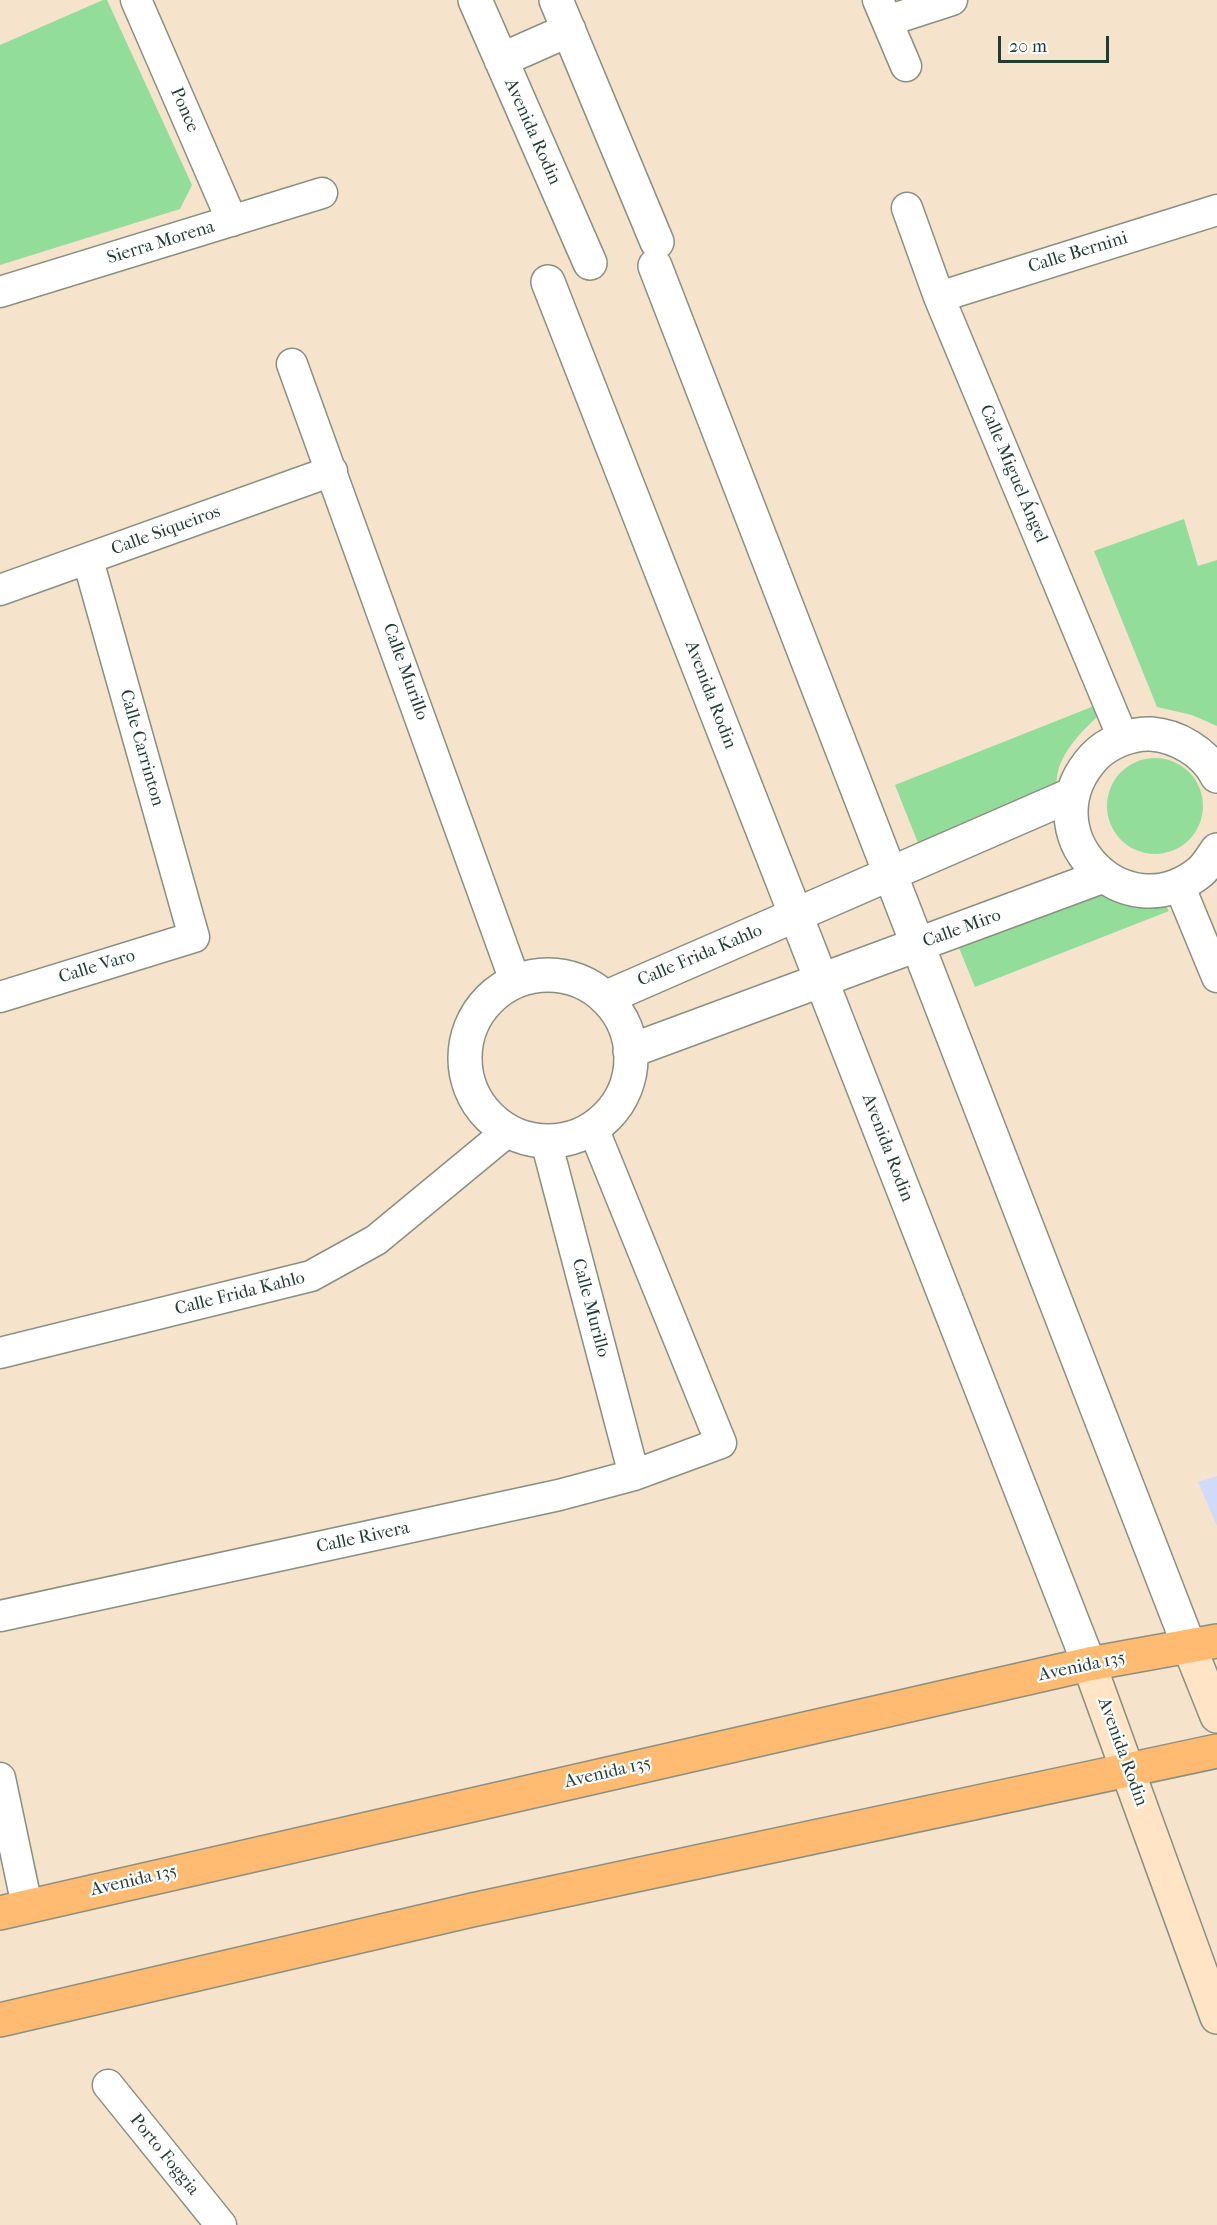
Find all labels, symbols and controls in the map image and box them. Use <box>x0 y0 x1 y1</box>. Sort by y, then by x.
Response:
scale bar <box>1001 24 1112 62</box>
text: 20 m <box>1009 36 1047 57</box>
street label: Avenida Rodin <box>499 76 565 188</box>
street label: Ponce <box>165 84 203 136</box>
street label: Sierra Morena <box>105 216 217 270</box>
street label: Calle Bernini <box>1026 228 1130 278</box>
street label: Calle Miguel Ángel <box>974 402 1052 546</box>
street label: Calle Siqueiros <box>109 501 223 561</box>
street label: Calle Murillo <box>378 621 432 723</box>
street label: Avenida Rodin <box>679 638 741 752</box>
street label: Calle Carrinton <box>114 687 168 809</box>
street label: Calle Miro <box>920 905 1004 953</box>
street label: Calle Frida Kahlo <box>634 920 766 992</box>
street label: Calle Varo <box>56 945 138 989</box>
street label: Avenida Rodin <box>856 1091 918 1205</box>
street label: Calle Murillo <box>566 1256 614 1360</box>
street label: Calle Frida Kahlo <box>173 1267 307 1321</box>
street label: Calle Rivera <box>314 1518 412 1558</box>
street label: Avenida 135 <box>1037 1647 1127 1687</box>
street label: Avenida Rodin <box>1092 1695 1152 1809</box>
street label: Avenida 135 <box>563 1753 653 1793</box>
street label: Avenida 135 <box>89 1861 179 1901</box>
street label: Porto Foggia <box>125 2110 203 2200</box>

